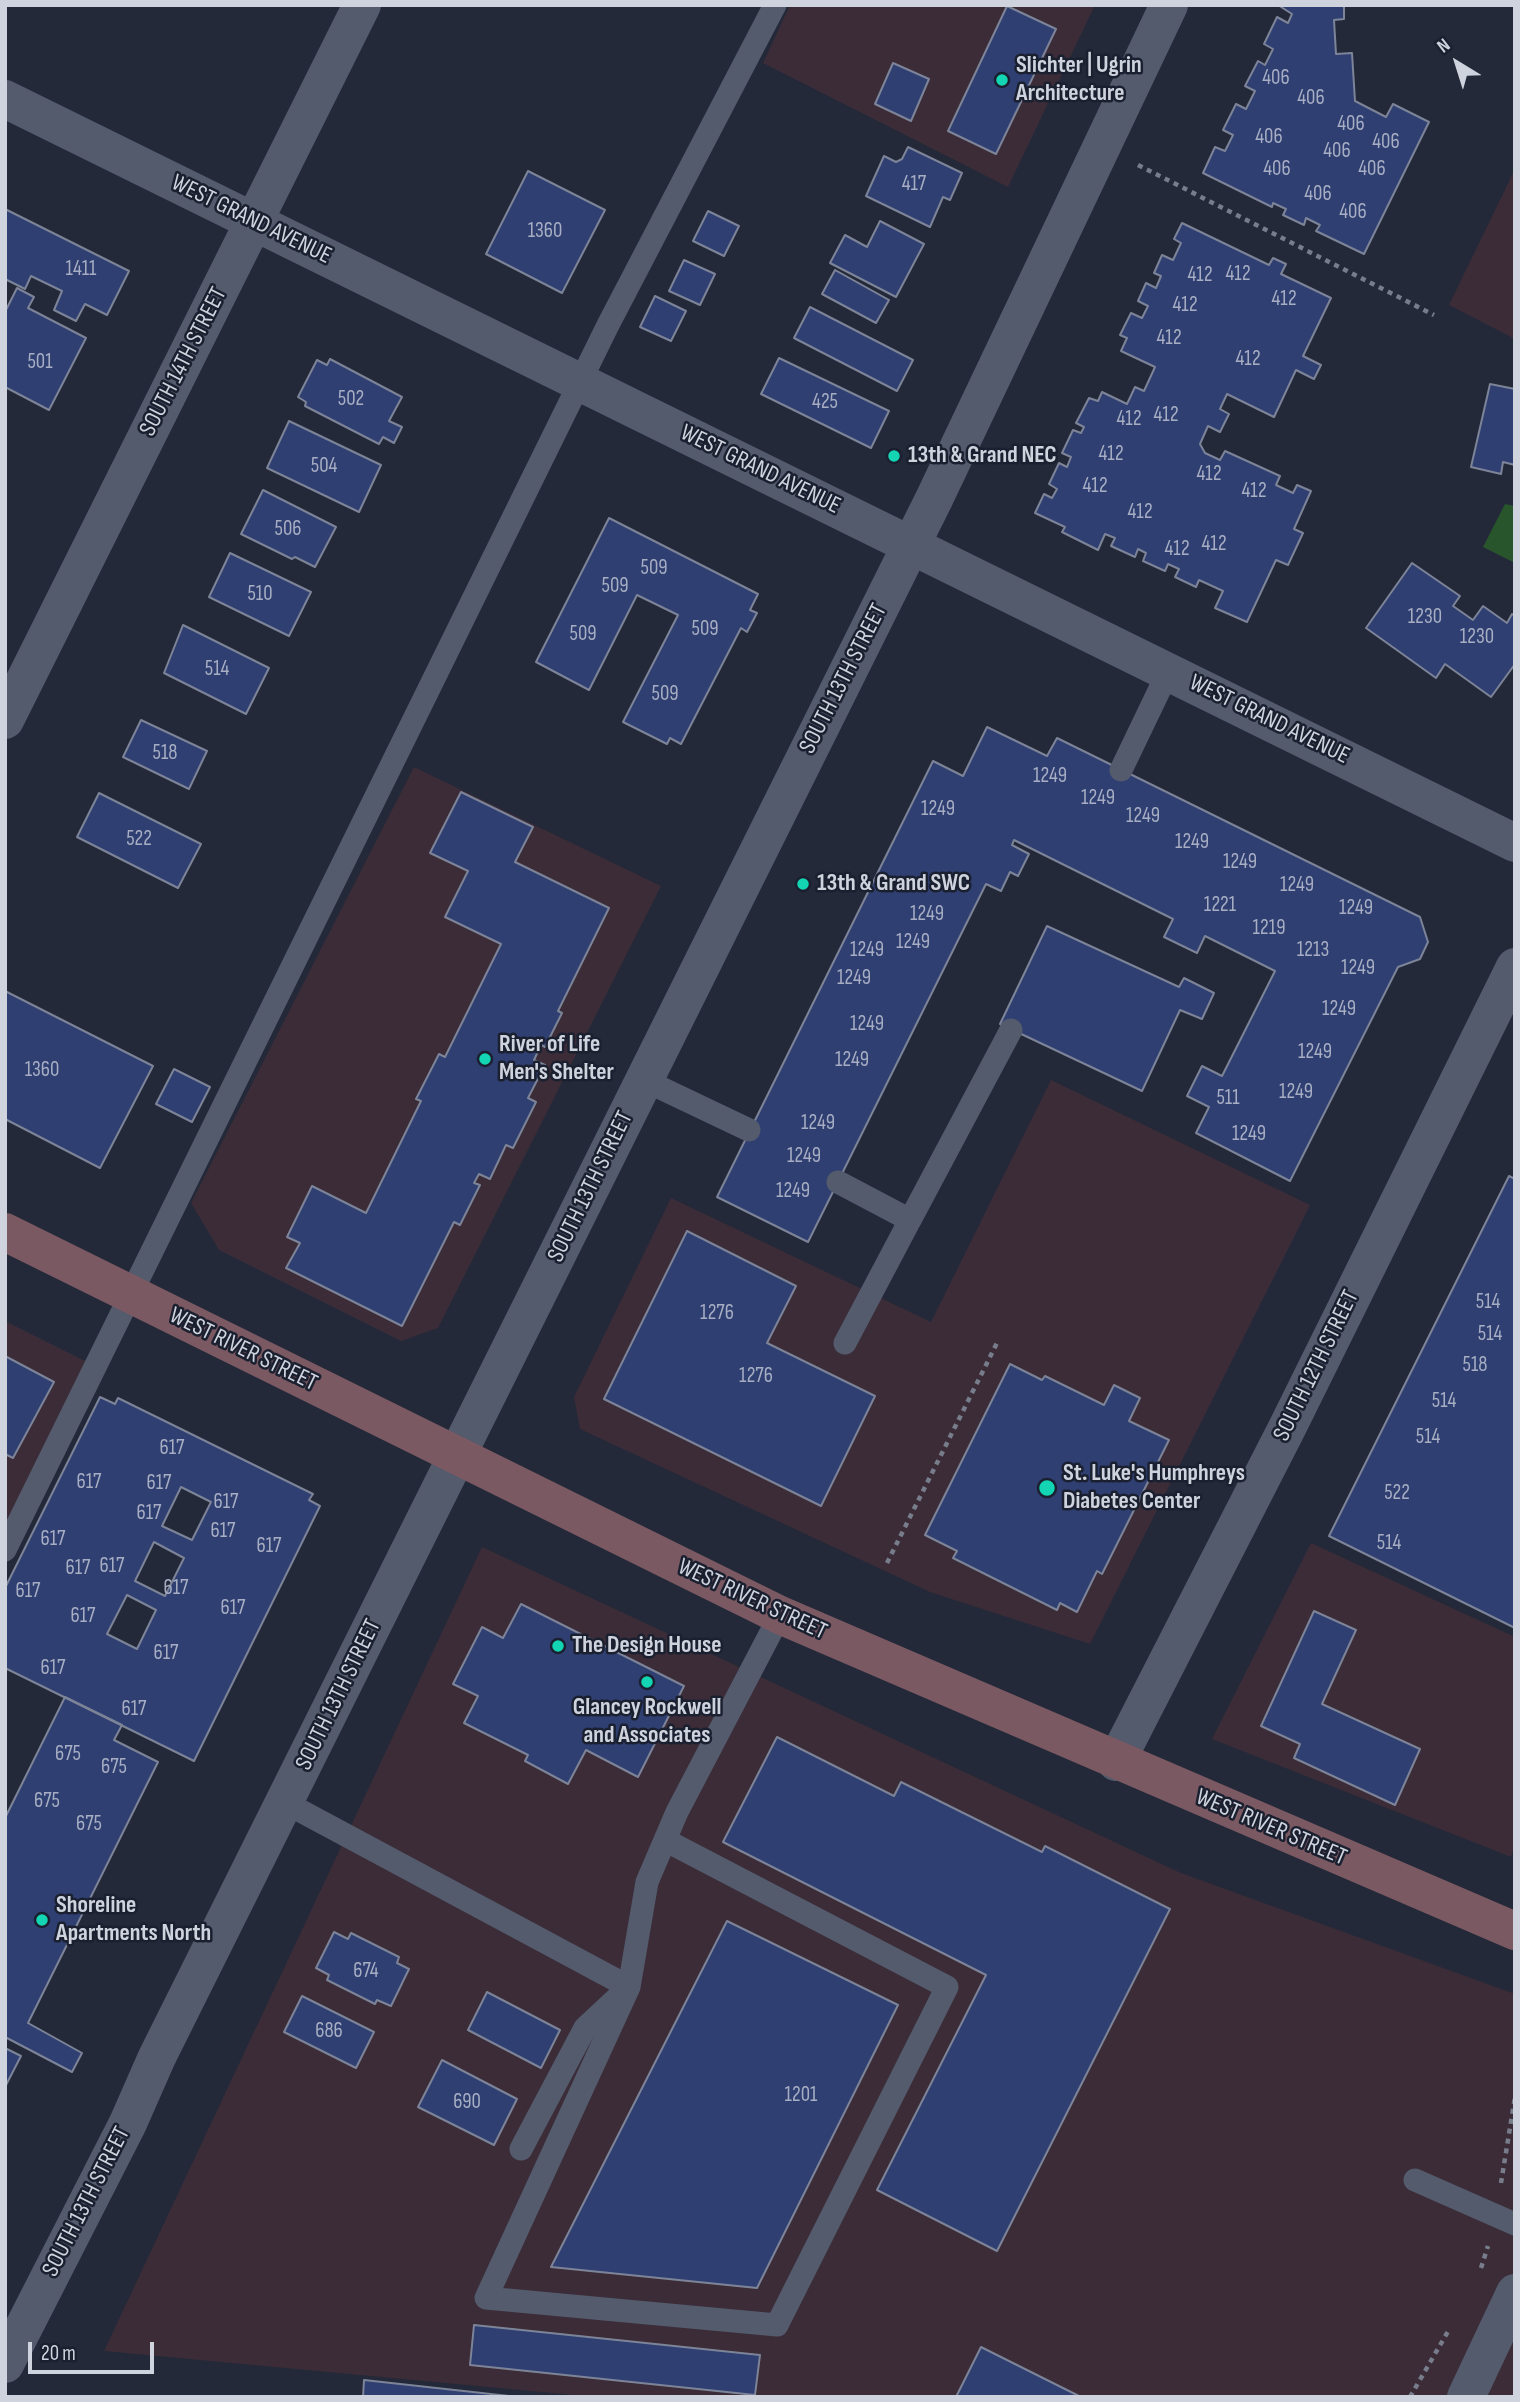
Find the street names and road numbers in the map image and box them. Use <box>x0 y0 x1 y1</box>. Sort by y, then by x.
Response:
street label: WEST GRAND AVENUE <box>166 169 336 271</box>
street label: SOUTH 14TH STREET <box>134 283 234 441</box>
street label: WEST GRAND AVENUE <box>675 419 845 521</box>
street label: SOUTH 13TH STREET <box>794 599 894 759</box>
street label: WEST GRAND AVENUE <box>1184 669 1354 771</box>
street label: SOUTH 13TH STREET <box>542 1107 640 1267</box>
street label: SOUTH 12TH STREET <box>1268 1286 1366 1446</box>
street label: WEST RIVER STREET <box>164 1302 322 1398</box>
street label: WEST RIVER STREET <box>673 1553 831 1647</box>
street label: SOUTH 13TH STREET <box>290 1615 388 1775</box>
street label: WEST RIVER STREET <box>1191 1783 1351 1873</box>
street label: SOUTH 13TH STREET <box>37 2122 137 2282</box>

